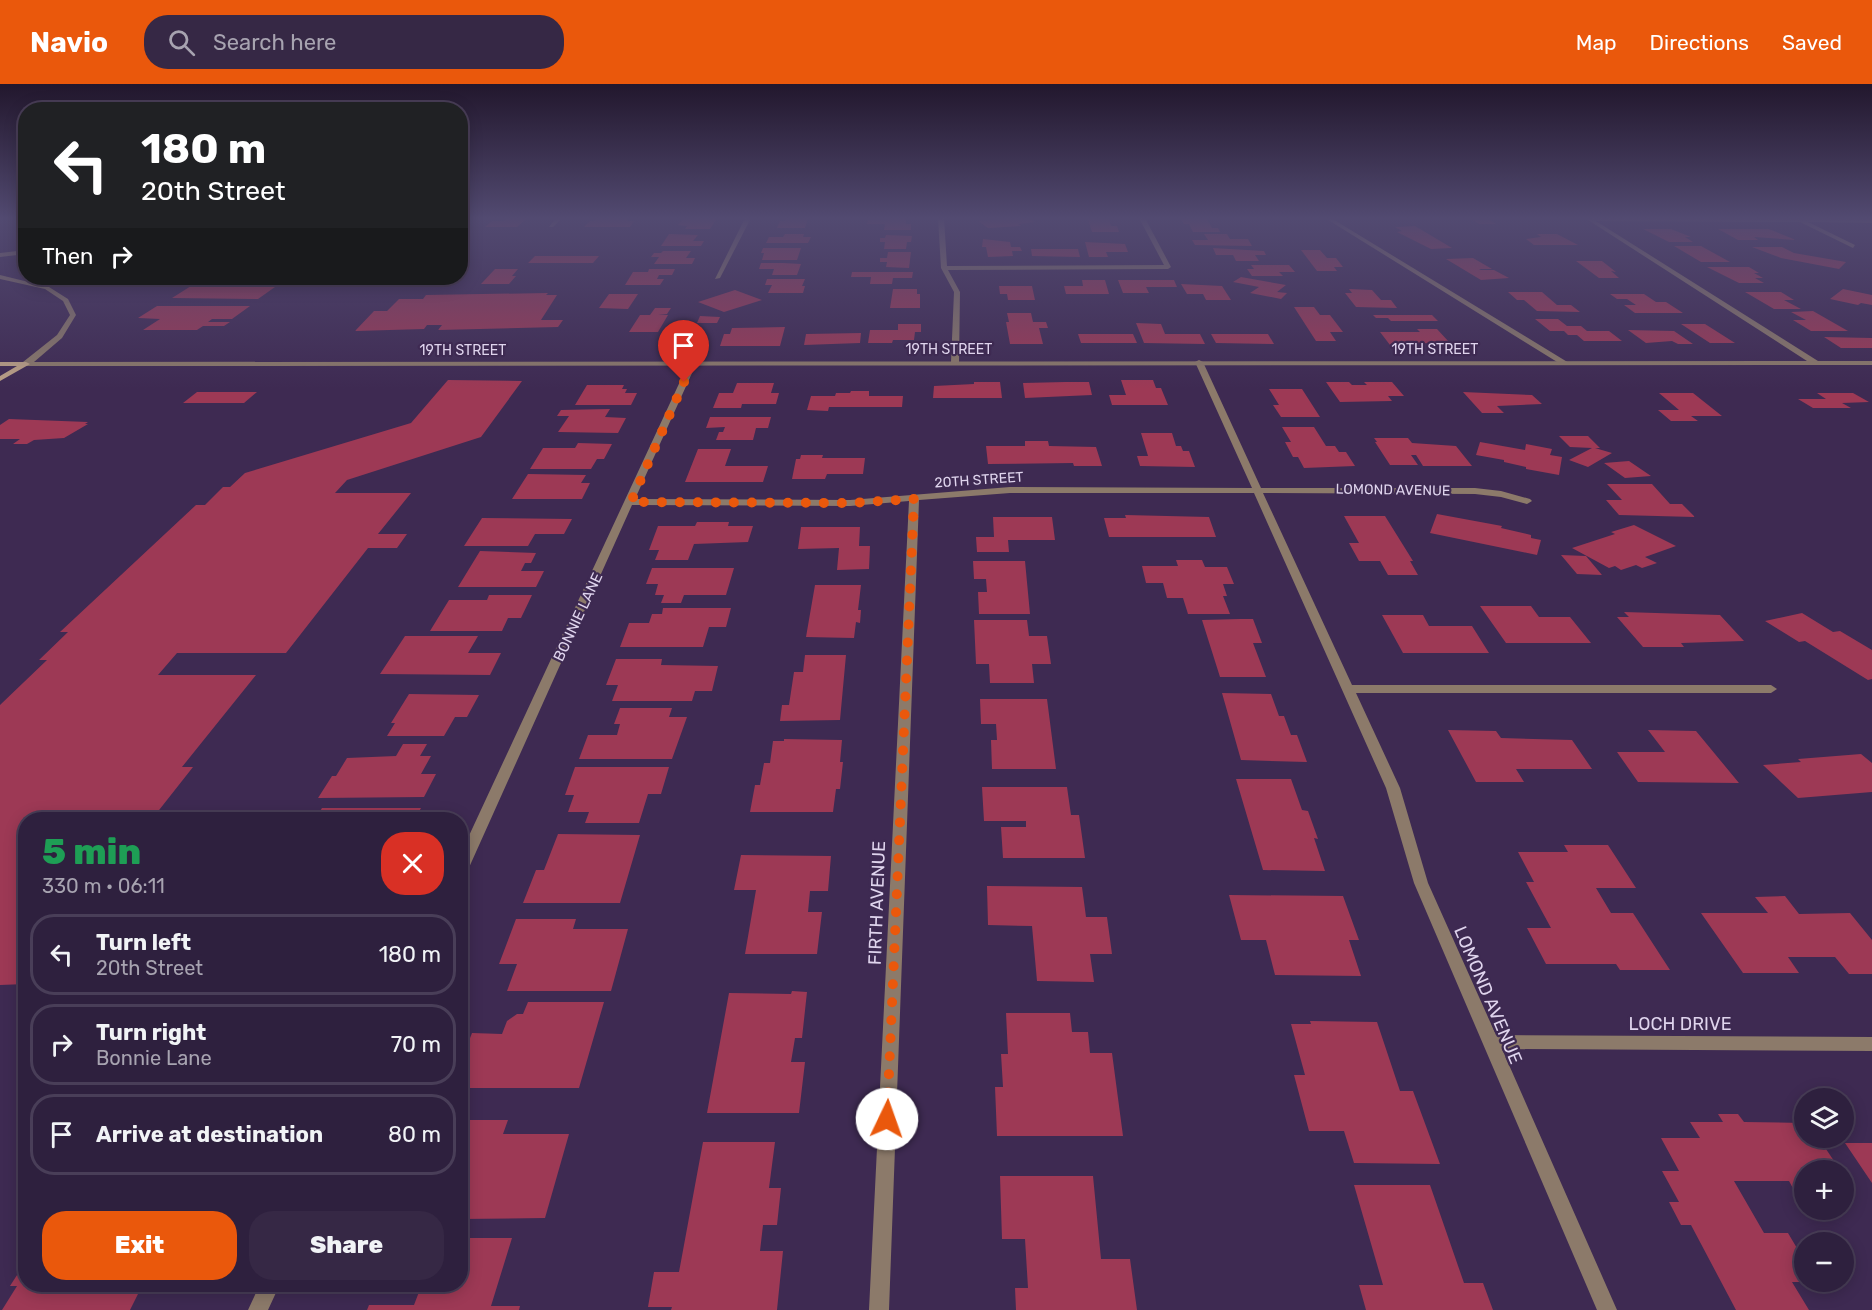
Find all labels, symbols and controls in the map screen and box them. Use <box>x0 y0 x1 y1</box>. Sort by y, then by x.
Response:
search box <box>144 15 564 69</box>
text: Navio <box>30 26 108 59</box>
icon: search <box>165 26 198 59</box>
text: Search here <box>213 29 336 56</box>
text: Map <box>1576 30 1617 55</box>
text: Directions <box>1650 30 1749 55</box>
text: Saved <box>1782 30 1842 55</box>
text: 180 m <box>141 124 266 174</box>
icon: left <box>42 126 120 204</box>
text: 20th Street <box>141 175 286 207</box>
icon: right <box>105 240 138 273</box>
text: Then <box>42 243 93 270</box>
pin <box>658 320 709 382</box>
icon: arrive <box>667 329 700 362</box>
street label: 19TH STREET <box>906 341 992 358</box>
street label: 19TH STREET <box>1392 341 1478 358</box>
street label: 19TH STREET <box>420 342 506 359</box>
street label: 20TH STREET <box>934 468 1024 492</box>
street label: LOMOND AVENUE <box>1336 481 1450 499</box>
street label: BONNIE LANE <box>550 570 606 664</box>
text: 5 min <box>42 830 141 873</box>
button: close <box>381 832 444 895</box>
street label: FIRTH AVENUE <box>864 841 890 965</box>
text: 330 m · 06:11 <box>42 874 165 898</box>
street label: LOMOND AVENUE <box>1449 923 1527 1067</box>
text: Turn left <box>96 929 191 956</box>
icon: left <box>45 938 78 971</box>
text: 180 m <box>379 941 441 968</box>
text: 20th Street <box>96 956 203 980</box>
street label: LOCH DRIVE <box>1628 1013 1732 1035</box>
text: Turn right <box>96 1019 206 1046</box>
icon: right <box>45 1028 78 1061</box>
text: 70 m <box>391 1031 441 1058</box>
text: Bonnie Lane <box>96 1046 212 1070</box>
position arrow <box>855 1087 919 1151</box>
map controls <box>1794 1088 1854 1292</box>
button: layers <box>1794 1088 1854 1148</box>
icon: arrive <box>45 1118 78 1151</box>
text: Arrive at destination <box>96 1121 323 1148</box>
text: 80 m <box>388 1121 441 1148</box>
button: + <box>1794 1160 1854 1220</box>
button: Exit <box>42 1211 237 1280</box>
button: Share <box>249 1211 444 1280</box>
button: − <box>1794 1232 1854 1292</box>

